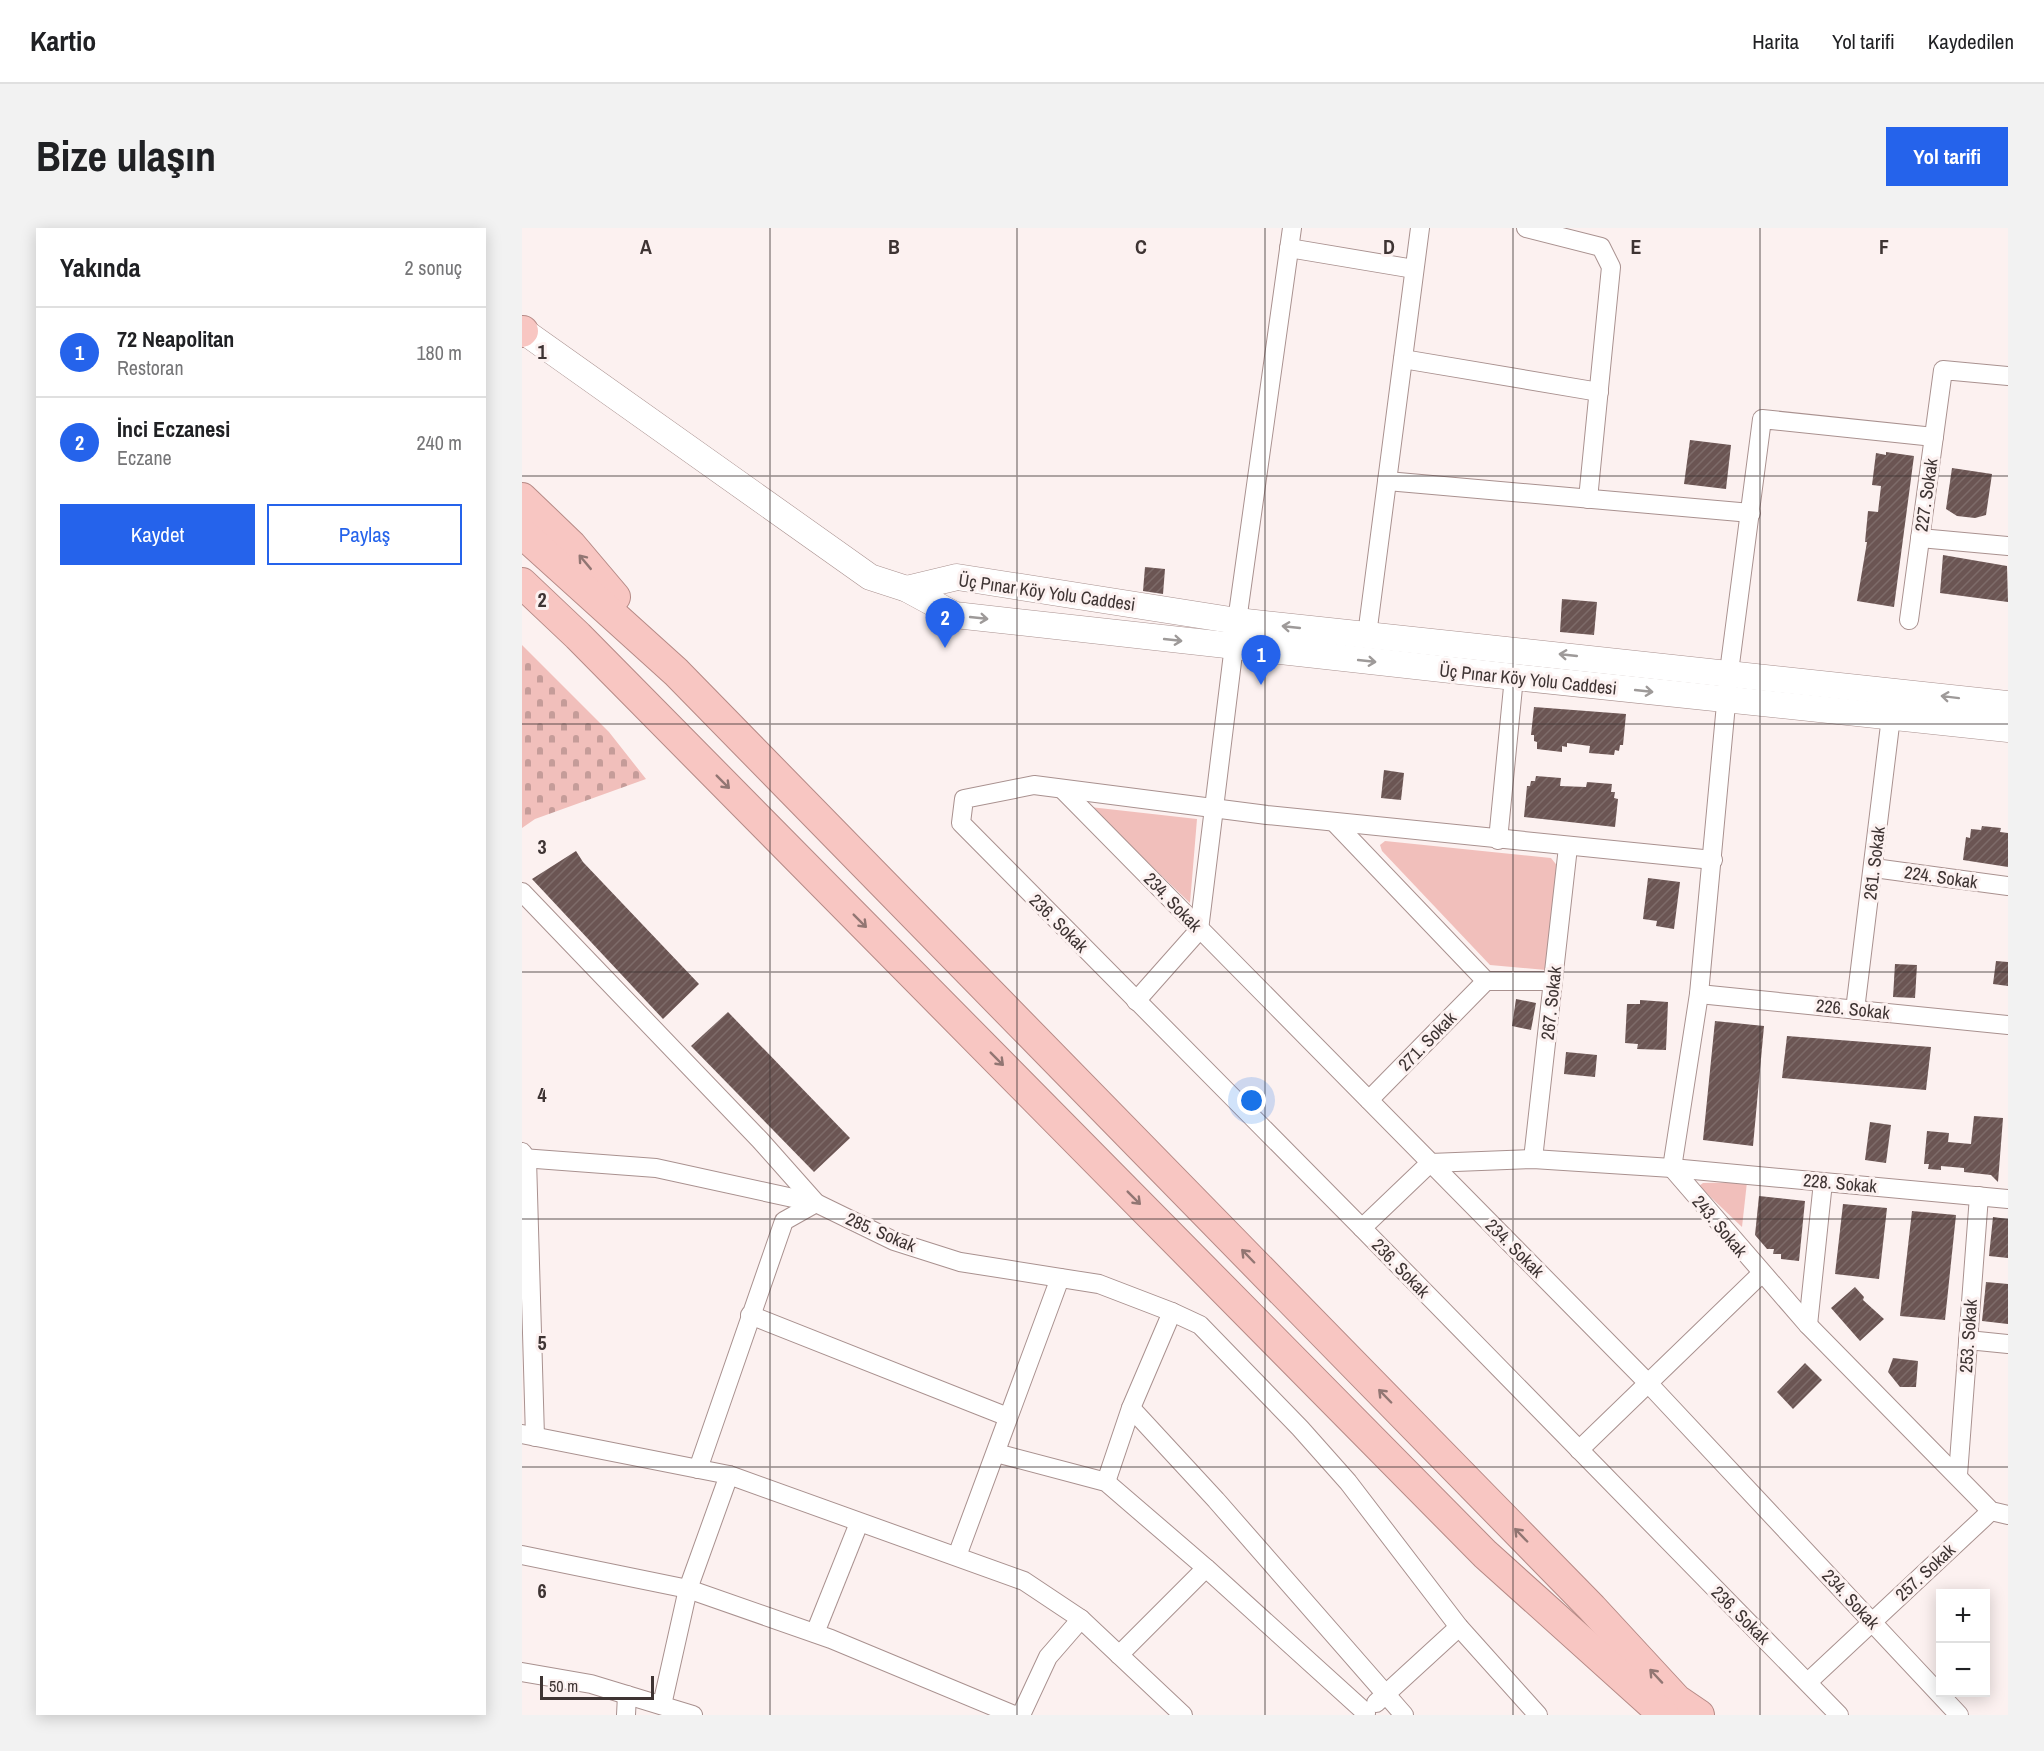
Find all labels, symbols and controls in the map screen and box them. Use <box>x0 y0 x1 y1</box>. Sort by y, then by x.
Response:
text: Kartio <box>30 22 96 60</box>
text: Harita <box>1752 27 1799 56</box>
text: Yol tarifi <box>1832 27 1895 56</box>
text: Kaydedilen <box>1928 27 2014 56</box>
button: Yol tarifi <box>1886 127 2008 186</box>
text: Bize ulaşın <box>36 128 216 184</box>
text: A <box>640 233 652 260</box>
text: B <box>888 233 900 260</box>
text: C <box>1135 233 1147 260</box>
text: D <box>1383 233 1395 260</box>
text: E <box>1631 233 1642 260</box>
text: F <box>1879 233 1889 260</box>
text: Yakında <box>60 250 141 285</box>
text: 2 sonuç <box>405 254 462 281</box>
text: 72 Neapolitan <box>117 324 234 354</box>
text: 1 <box>537 338 547 365</box>
text: 1 <box>75 339 84 366</box>
text: 180 m <box>416 339 462 366</box>
text: Restoran <box>117 354 184 381</box>
text: İnci Eczanesi <box>117 414 230 444</box>
text: 2 <box>75 429 84 456</box>
text: 240 m <box>416 429 462 456</box>
text: Eczane <box>117 444 172 471</box>
street label: 227. Sokak <box>1908 456 1944 533</box>
button: Kaydet <box>60 504 255 565</box>
button: Paylaş <box>267 504 462 565</box>
one-way arrow <box>578 555 592 570</box>
street label: Üç Pınar Köy Yolu Caddesi <box>957 567 1137 617</box>
text: 2 <box>537 586 547 613</box>
pin: 2 <box>926 598 964 648</box>
one-way arrow <box>969 613 989 624</box>
one-way arrow <box>1281 621 1301 632</box>
one-way arrow <box>1163 634 1183 645</box>
pin: 1 <box>1242 636 1280 685</box>
one-way arrow <box>1559 649 1579 660</box>
one-way arrow <box>1357 656 1376 667</box>
street label: Üç Pınar Köy Yolu Caddesi <box>1438 657 1618 701</box>
one-way arrow <box>1634 686 1654 697</box>
one-way arrow <box>1940 691 1960 702</box>
one-way arrow <box>715 774 730 789</box>
street label: 261. Sokak <box>1857 824 1891 901</box>
text: 3 <box>537 833 547 860</box>
street label: 224. Sokak <box>1903 859 1980 895</box>
street label: 234. Sokak <box>1138 867 1208 938</box>
street label: 236. Sokak <box>1024 888 1094 958</box>
one-way arrow <box>852 913 867 928</box>
street label: 267. Sokak <box>1535 964 1567 1041</box>
street label: 226. Sokak <box>1815 993 1892 1025</box>
street label: 271. Sokak <box>1392 1005 1462 1076</box>
one-way arrow <box>989 1052 1004 1067</box>
text: 4 <box>537 1081 547 1108</box>
your location <box>1237 1086 1266 1115</box>
street label: 228. Sokak <box>1802 1167 1878 1199</box>
street label: 243. Sokak <box>1687 1190 1754 1263</box>
one-way arrow <box>1126 1191 1141 1206</box>
street label: 285. Sokak <box>842 1206 920 1258</box>
street label: 234. Sokak <box>1480 1213 1550 1283</box>
street label: 236. Sokak <box>1366 1233 1436 1304</box>
one-way arrow <box>1241 1249 1256 1264</box>
street label: 253. Sokak <box>1953 1298 1983 1374</box>
text: 5 <box>537 1329 547 1356</box>
one-way arrow <box>1377 1388 1392 1403</box>
one-way arrow <box>1514 1528 1528 1543</box>
street label: 257. Sokak <box>1889 1537 1961 1606</box>
street label: 234. Sokak <box>1817 1563 1886 1635</box>
text: 6 <box>537 1577 547 1604</box>
street label: 236. Sokak <box>1706 1580 1776 1650</box>
map controls <box>1936 1589 1990 1697</box>
button: + <box>1936 1589 1990 1643</box>
button: − <box>1936 1643 1990 1697</box>
one-way arrow <box>1649 1669 1663 1684</box>
scale bar <box>540 1673 654 1700</box>
text: 50 m <box>549 1675 578 1697</box>

